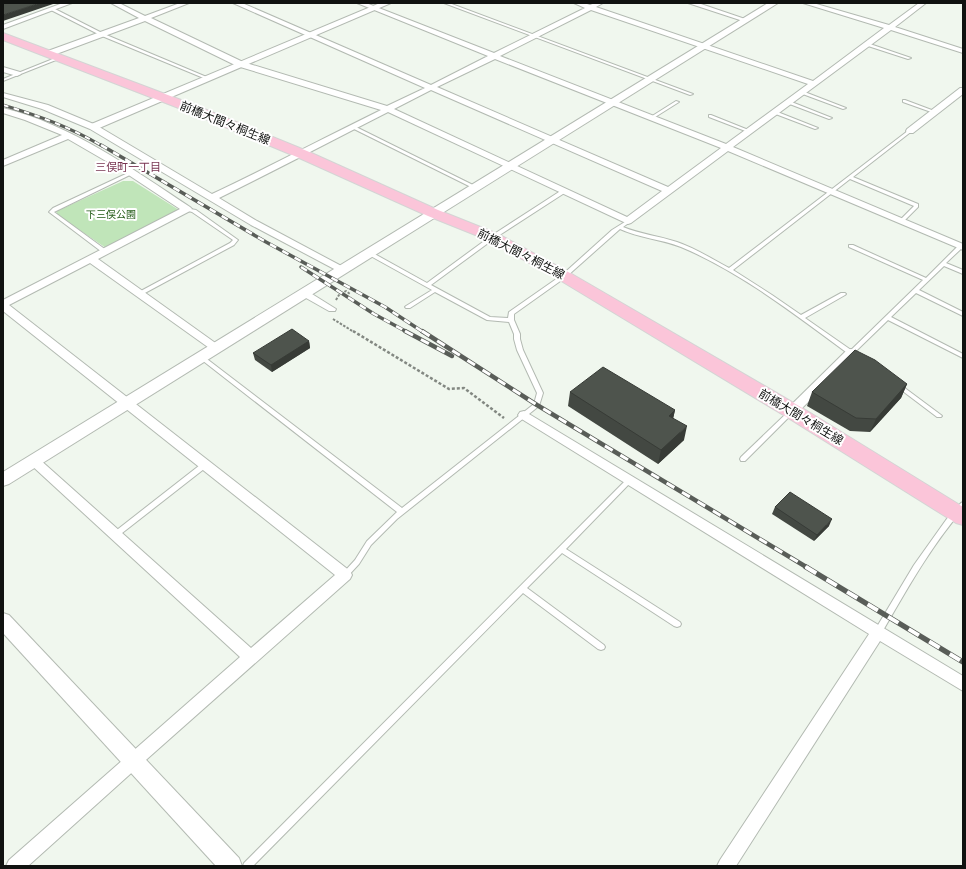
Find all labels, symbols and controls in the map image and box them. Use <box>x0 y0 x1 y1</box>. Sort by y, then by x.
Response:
street label: 前橋大間々桐生線 <box>178 99 272 147</box>
district label: 三俣町一丁目 <box>95 161 161 174</box>
park label: 下三俣公園 <box>86 209 136 221</box>
street label: 前橋大間々桐生線 <box>475 226 567 282</box>
street label: 前橋大間々桐生線 <box>756 386 846 448</box>

